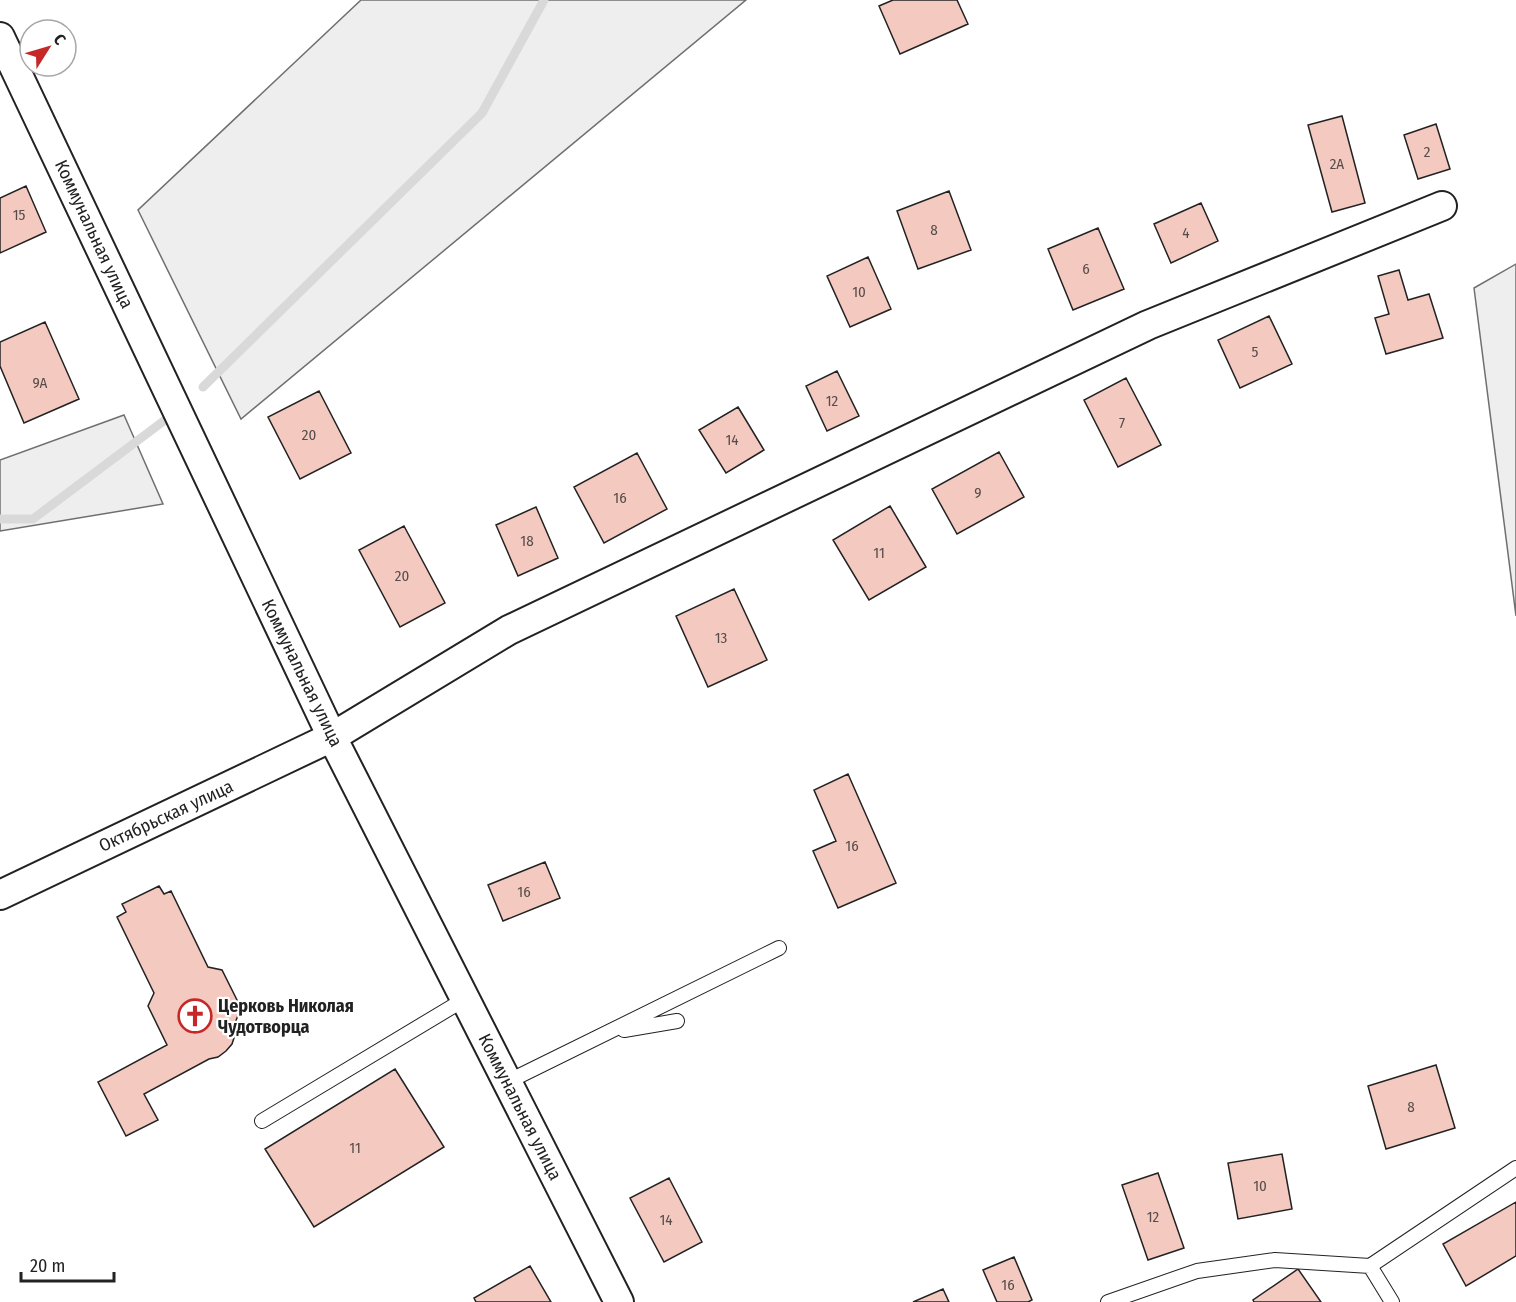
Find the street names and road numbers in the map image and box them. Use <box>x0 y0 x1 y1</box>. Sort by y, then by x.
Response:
street label: Коммунальная улица <box>50 156 138 312</box>
street label: Коммунальная улица <box>257 596 347 750</box>
street label: Октябрьская улица <box>95 775 237 857</box>
street label: Коммунальная улица <box>474 1030 567 1184</box>

